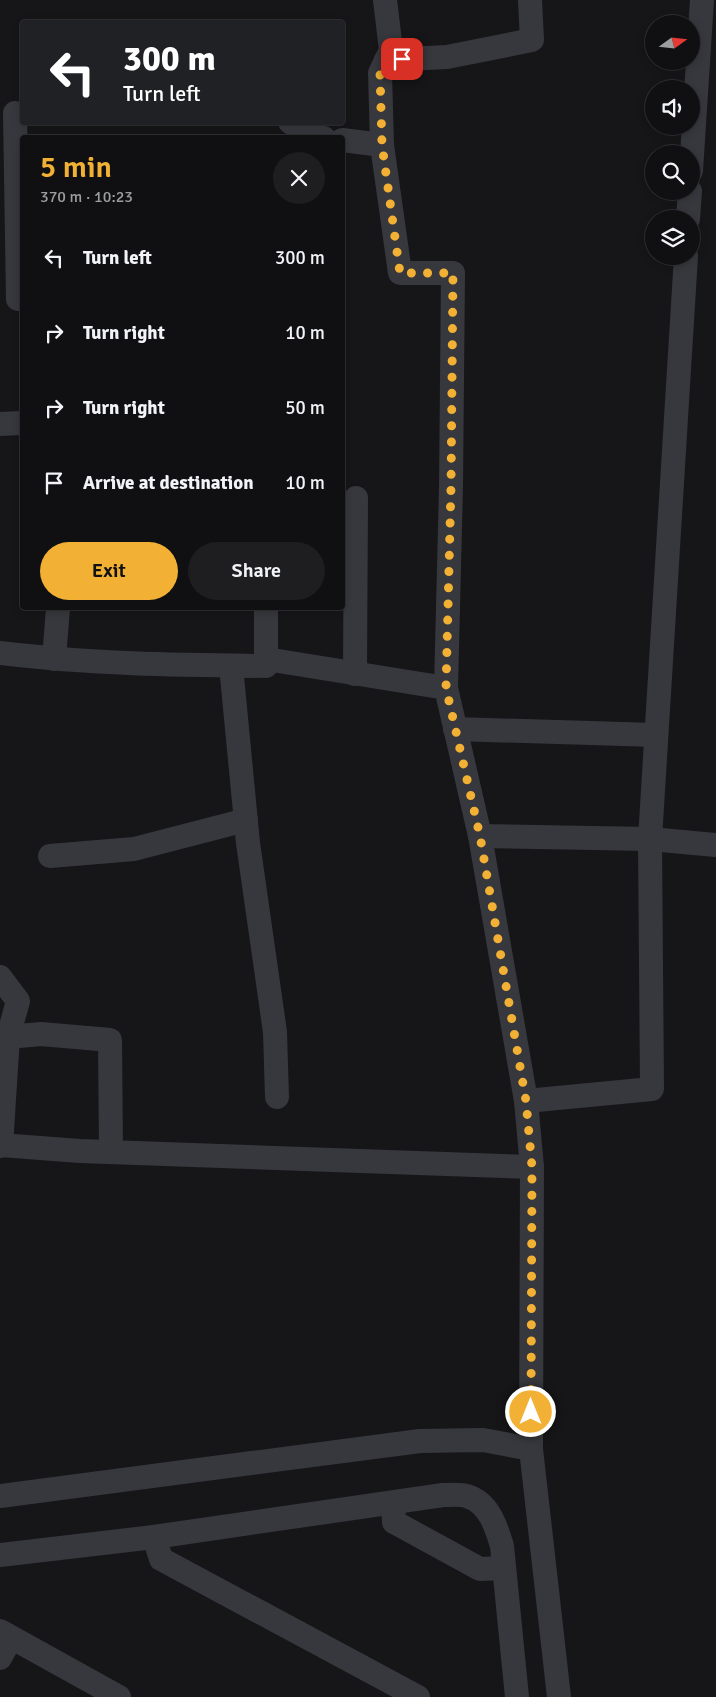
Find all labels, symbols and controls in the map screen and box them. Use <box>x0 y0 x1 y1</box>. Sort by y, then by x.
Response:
north arrow <box>645 15 700 70</box>
map controls <box>645 15 700 265</box>
text: 300 m <box>123 37 216 80</box>
pin <box>381 38 423 80</box>
icon: left <box>40 40 105 105</box>
icon: arrive <box>388 45 416 73</box>
text: Turn left <box>123 80 201 107</box>
button: sound <box>645 80 700 135</box>
button: search <box>645 145 700 200</box>
text: 5 min <box>40 149 112 186</box>
button: close <box>273 152 325 204</box>
text: 370 m · 10:23 <box>40 187 133 207</box>
button: layers <box>645 210 700 265</box>
icon: left <box>40 244 68 272</box>
text: Turn left <box>83 246 152 270</box>
text: 300 m <box>275 246 325 270</box>
icon: right <box>40 319 68 347</box>
text: Turn right <box>83 321 165 345</box>
text: 10 m <box>285 321 325 345</box>
icon: right <box>40 394 68 422</box>
text: Turn right <box>83 396 165 420</box>
text: 50 m <box>285 396 325 420</box>
icon: arrive <box>40 469 68 497</box>
text: Arrive at destination <box>83 471 254 495</box>
text: 10 m <box>285 471 325 495</box>
button: Exit <box>40 542 178 600</box>
button: Share <box>188 542 325 600</box>
position arrow <box>504 1385 556 1437</box>

